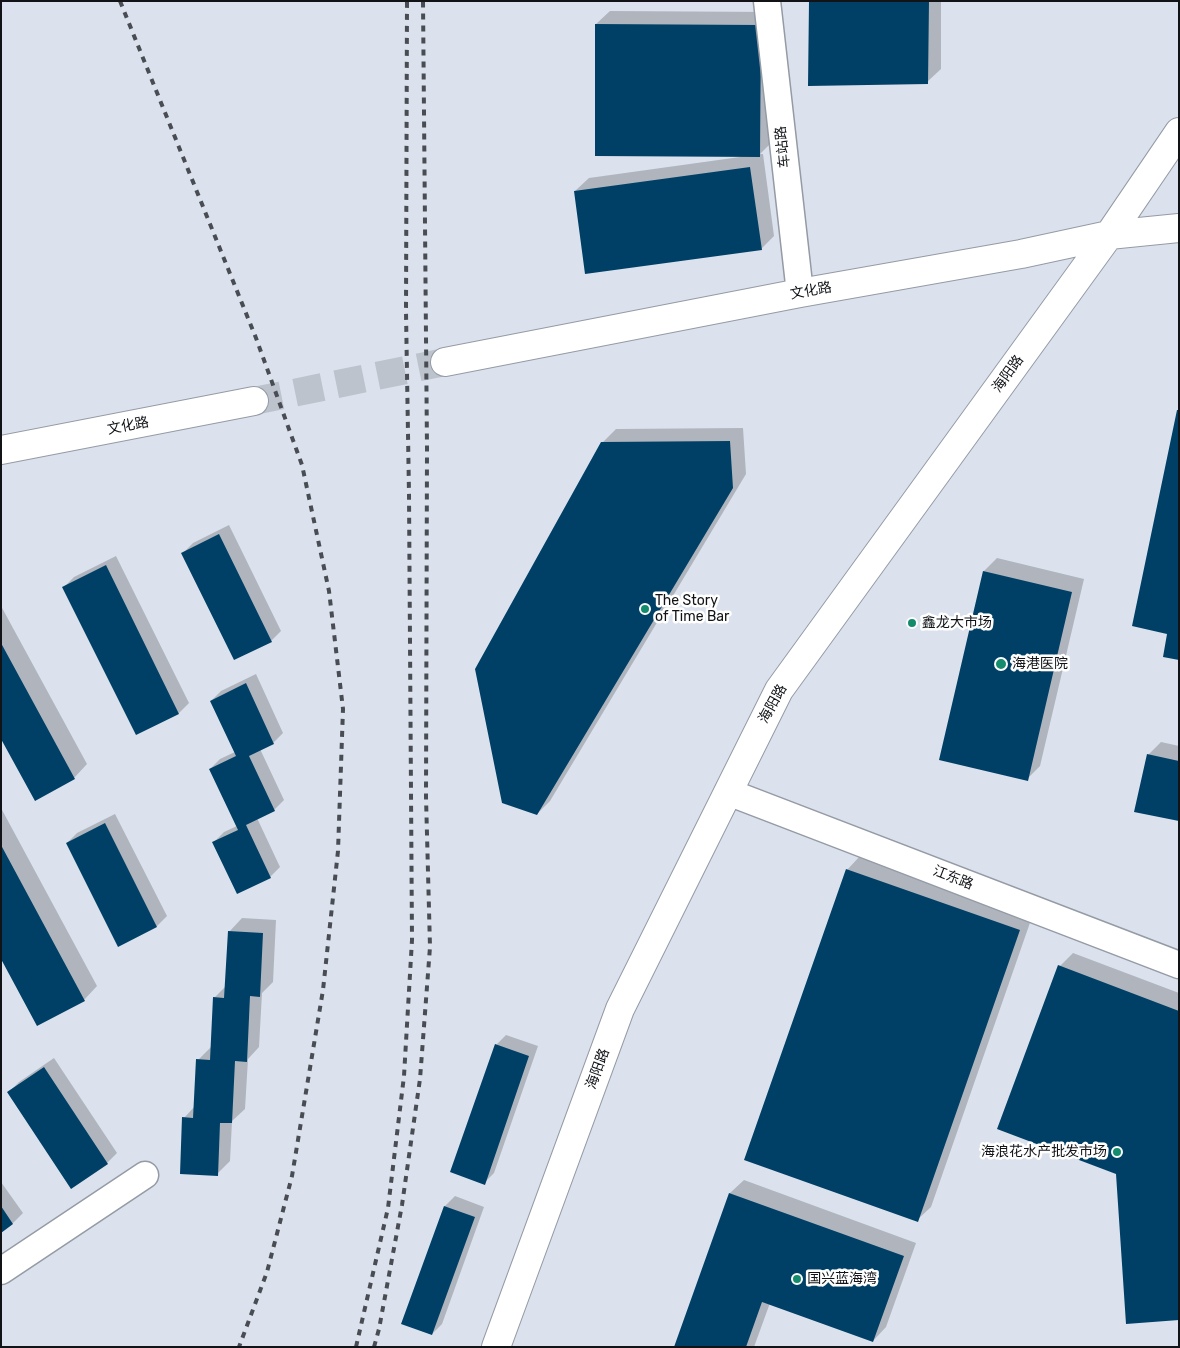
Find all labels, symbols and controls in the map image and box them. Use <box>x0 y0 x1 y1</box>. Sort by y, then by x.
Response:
street label: 车站路 <box>772 125 794 169</box>
street label: 文化路 <box>789 279 833 303</box>
street label: 海阳路 <box>989 352 1027 396</box>
street label: 文化路 <box>106 414 150 438</box>
place label: The Story of Time Bar <box>655 593 729 626</box>
marker: The Story of Time Bar <box>639 603 651 615</box>
place label: 鑫龙大市场 <box>922 615 992 631</box>
marker: 鑫龙大市场 <box>906 617 918 629</box>
place label: 海港医院 <box>1012 656 1068 672</box>
marker: 海港医院 <box>994 657 1008 671</box>
street label: 海阳路 <box>755 682 791 726</box>
street label: 江东路 <box>930 863 976 893</box>
street label: 海阳路 <box>583 1046 613 1092</box>
place label: 海浪花水产批发市场 <box>981 1144 1107 1160</box>
marker: 海浪花水产批发市场 <box>1111 1146 1123 1158</box>
place label: 国兴蓝海湾 <box>807 1271 877 1287</box>
marker: 国兴蓝海湾 <box>791 1273 803 1285</box>

